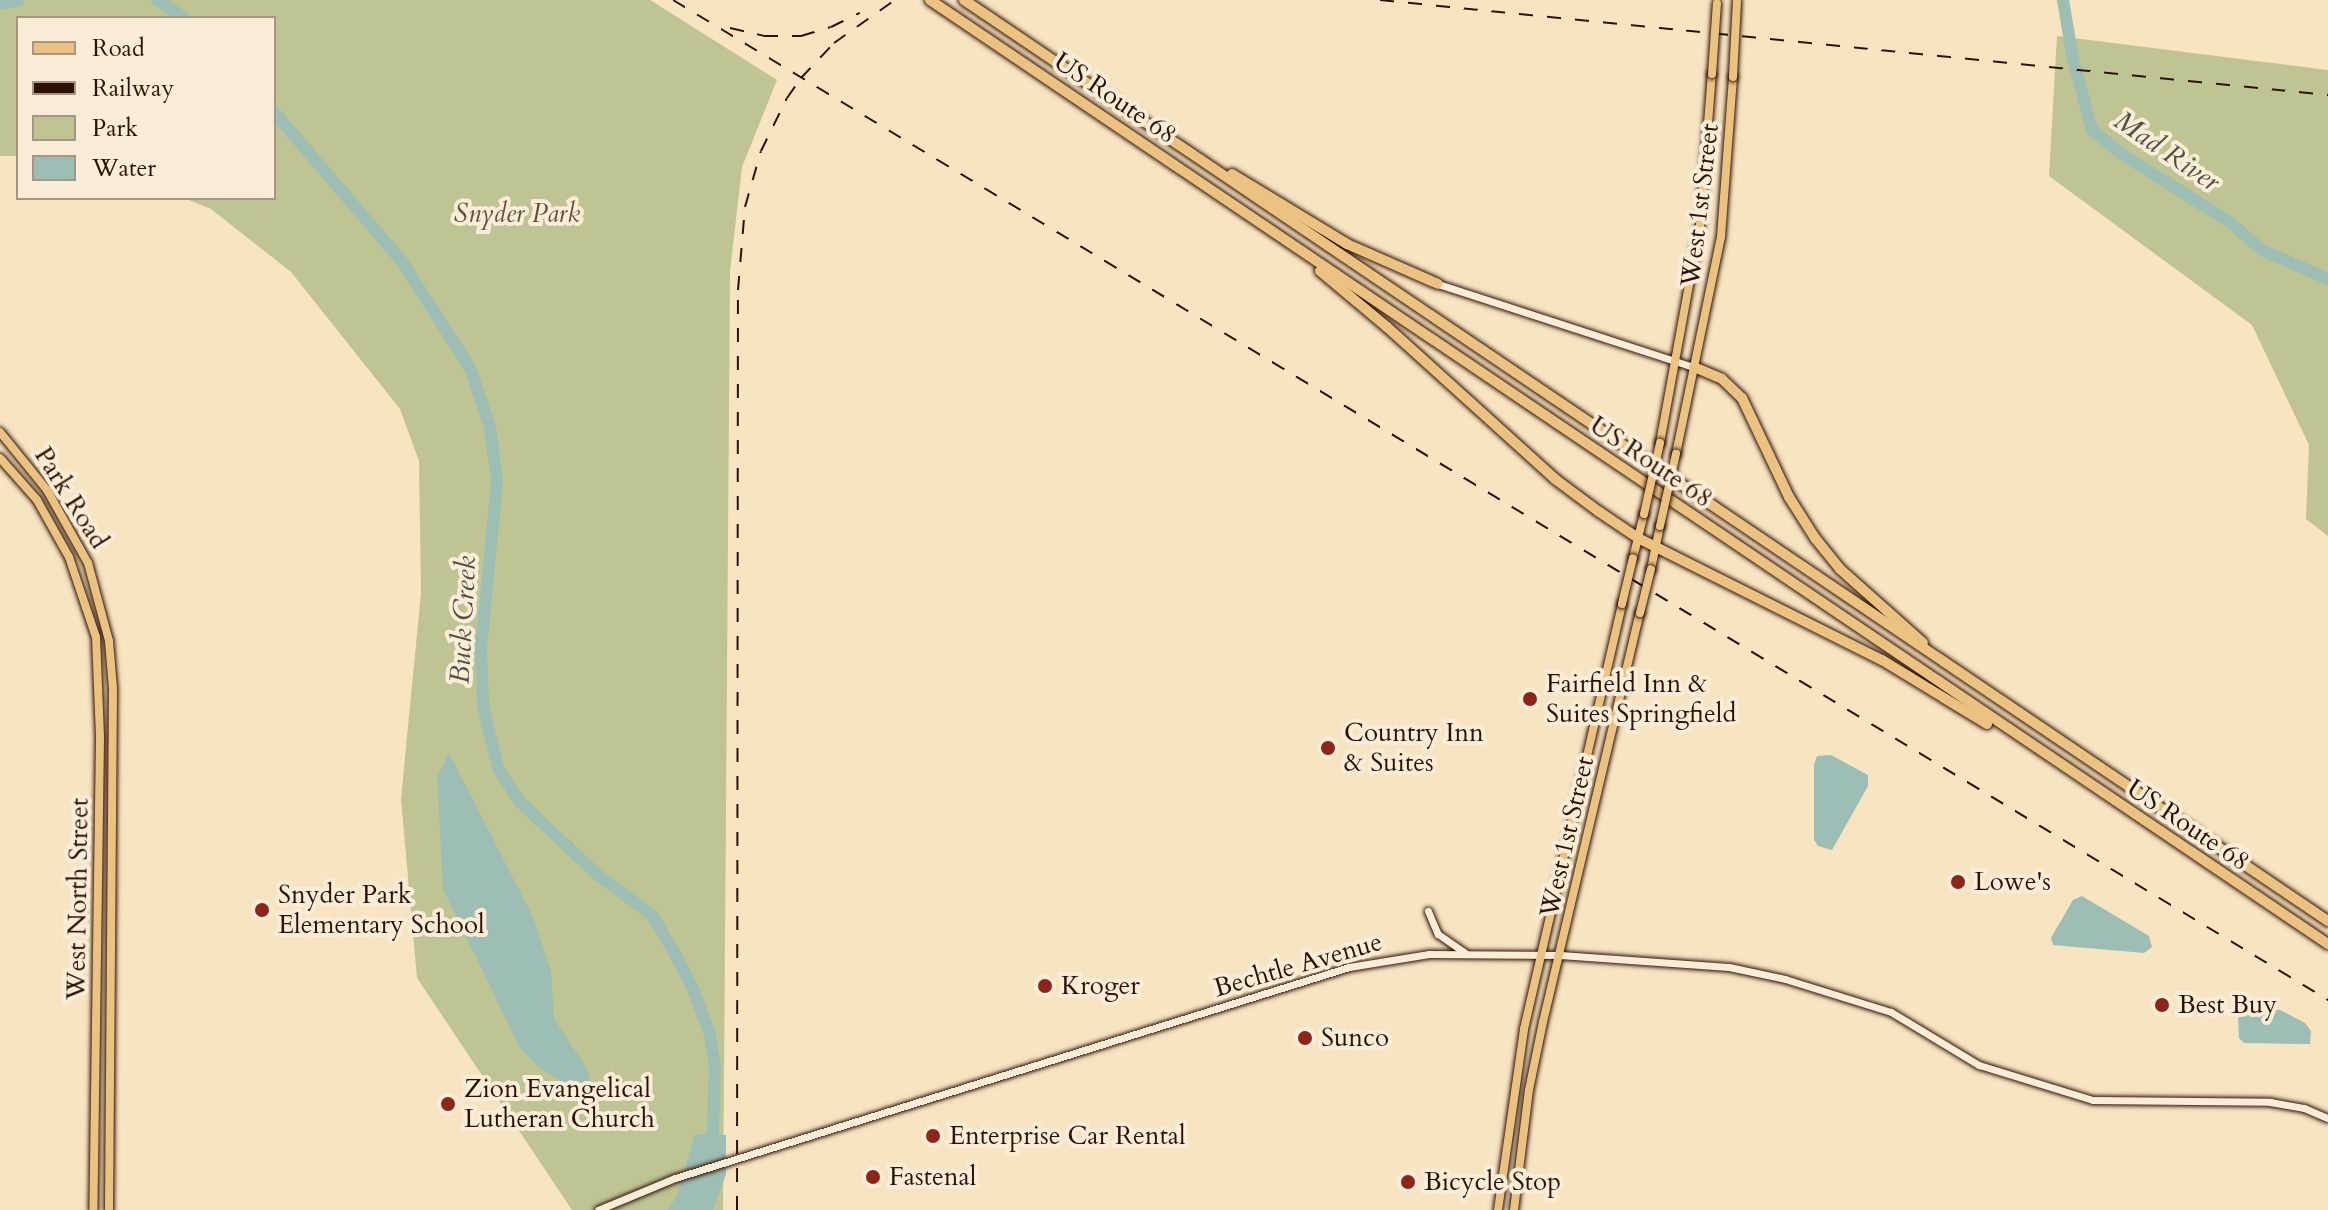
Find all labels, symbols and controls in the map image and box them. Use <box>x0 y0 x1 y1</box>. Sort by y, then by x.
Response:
legend <box>16 16 276 200</box>
text: Road <box>92 32 145 65</box>
street label: US Route 68 <box>1048 46 1182 150</box>
text: Railway <box>92 72 174 105</box>
water label: Mad River <box>2108 104 2226 198</box>
text: Park <box>92 112 138 145</box>
street label: West 1st Street <box>1675 122 1725 288</box>
text: Water <box>92 152 156 185</box>
park label: Snyder Park <box>454 198 580 230</box>
street label: US Route 68 <box>1584 410 1718 514</box>
street label: Park Road <box>28 441 114 555</box>
water label: Buck Creek <box>443 555 483 685</box>
place label: Fairfield Inn & Suites Springfield <box>1546 668 1736 730</box>
marker: Fairfield Inn & Suites Springfield <box>1521 690 1539 708</box>
place label: Country Inn & Suites <box>1344 717 1484 778</box>
marker: Country Inn & Suites <box>1319 739 1337 757</box>
street label: West 1st Street <box>1533 754 1601 920</box>
street label: US Route 68 <box>2121 773 2255 877</box>
street label: West North Street <box>61 798 95 1000</box>
place label: Lowe's <box>1974 866 2051 898</box>
marker: Lowe's <box>1949 873 1967 891</box>
place label: Snyder Park Elementary School <box>278 879 485 940</box>
marker: Snyder Park Elementary School <box>253 901 271 919</box>
street label: Bechtle Avenue <box>1210 926 1386 1004</box>
place label: Kroger <box>1061 970 1140 1002</box>
marker: Kroger <box>1036 977 1054 995</box>
place label: Best Buy <box>2178 989 2277 1021</box>
marker: Best Buy <box>2153 996 2171 1014</box>
place label: Sunco <box>1321 1022 1389 1054</box>
marker: Sunco <box>1296 1029 1314 1047</box>
place label: Zion Evangelical Lutheran Church <box>464 1073 655 1134</box>
marker: Zion Evangelical Lutheran Church <box>439 1095 457 1113</box>
place label: Enterprise Car Rental <box>949 1120 1186 1152</box>
marker: Enterprise Car Rental <box>924 1127 942 1145</box>
place label: Fastenal <box>889 1161 976 1193</box>
place label: Bicycle Stop <box>1424 1166 1561 1198</box>
marker: Fastenal <box>864 1168 882 1186</box>
marker: Bicycle Stop <box>1399 1173 1417 1191</box>

